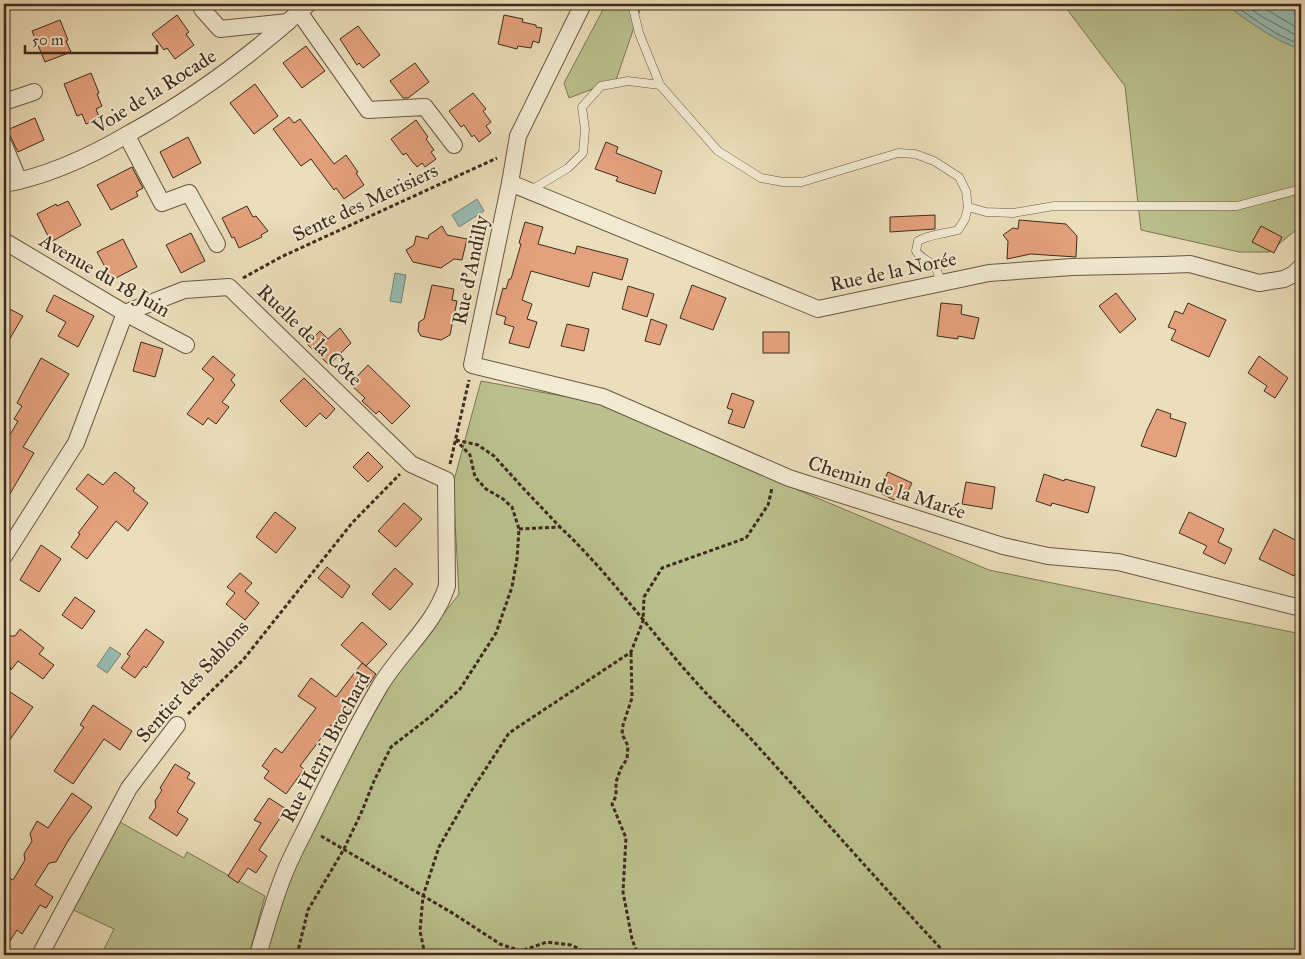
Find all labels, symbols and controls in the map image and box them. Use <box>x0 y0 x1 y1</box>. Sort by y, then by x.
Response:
scale bar <box>25 22 158 54</box>
text: 50 m <box>32 31 64 49</box>
street label: Voie de la Rocade <box>87 43 220 139</box>
street label: Sente des Merisiers <box>288 158 442 246</box>
street label: Rue d'Andilly <box>447 213 493 327</box>
street label: Avenue du 18 Juin <box>34 227 175 323</box>
street label: Rue de la Norée <box>827 246 959 296</box>
street label: Ruelle de la Côte <box>253 279 367 391</box>
street label: Chemin de la Marée <box>805 450 969 524</box>
street label: Sentier des Sablons <box>131 615 253 747</box>
street label: Rue Henri Brochard <box>275 668 375 826</box>

